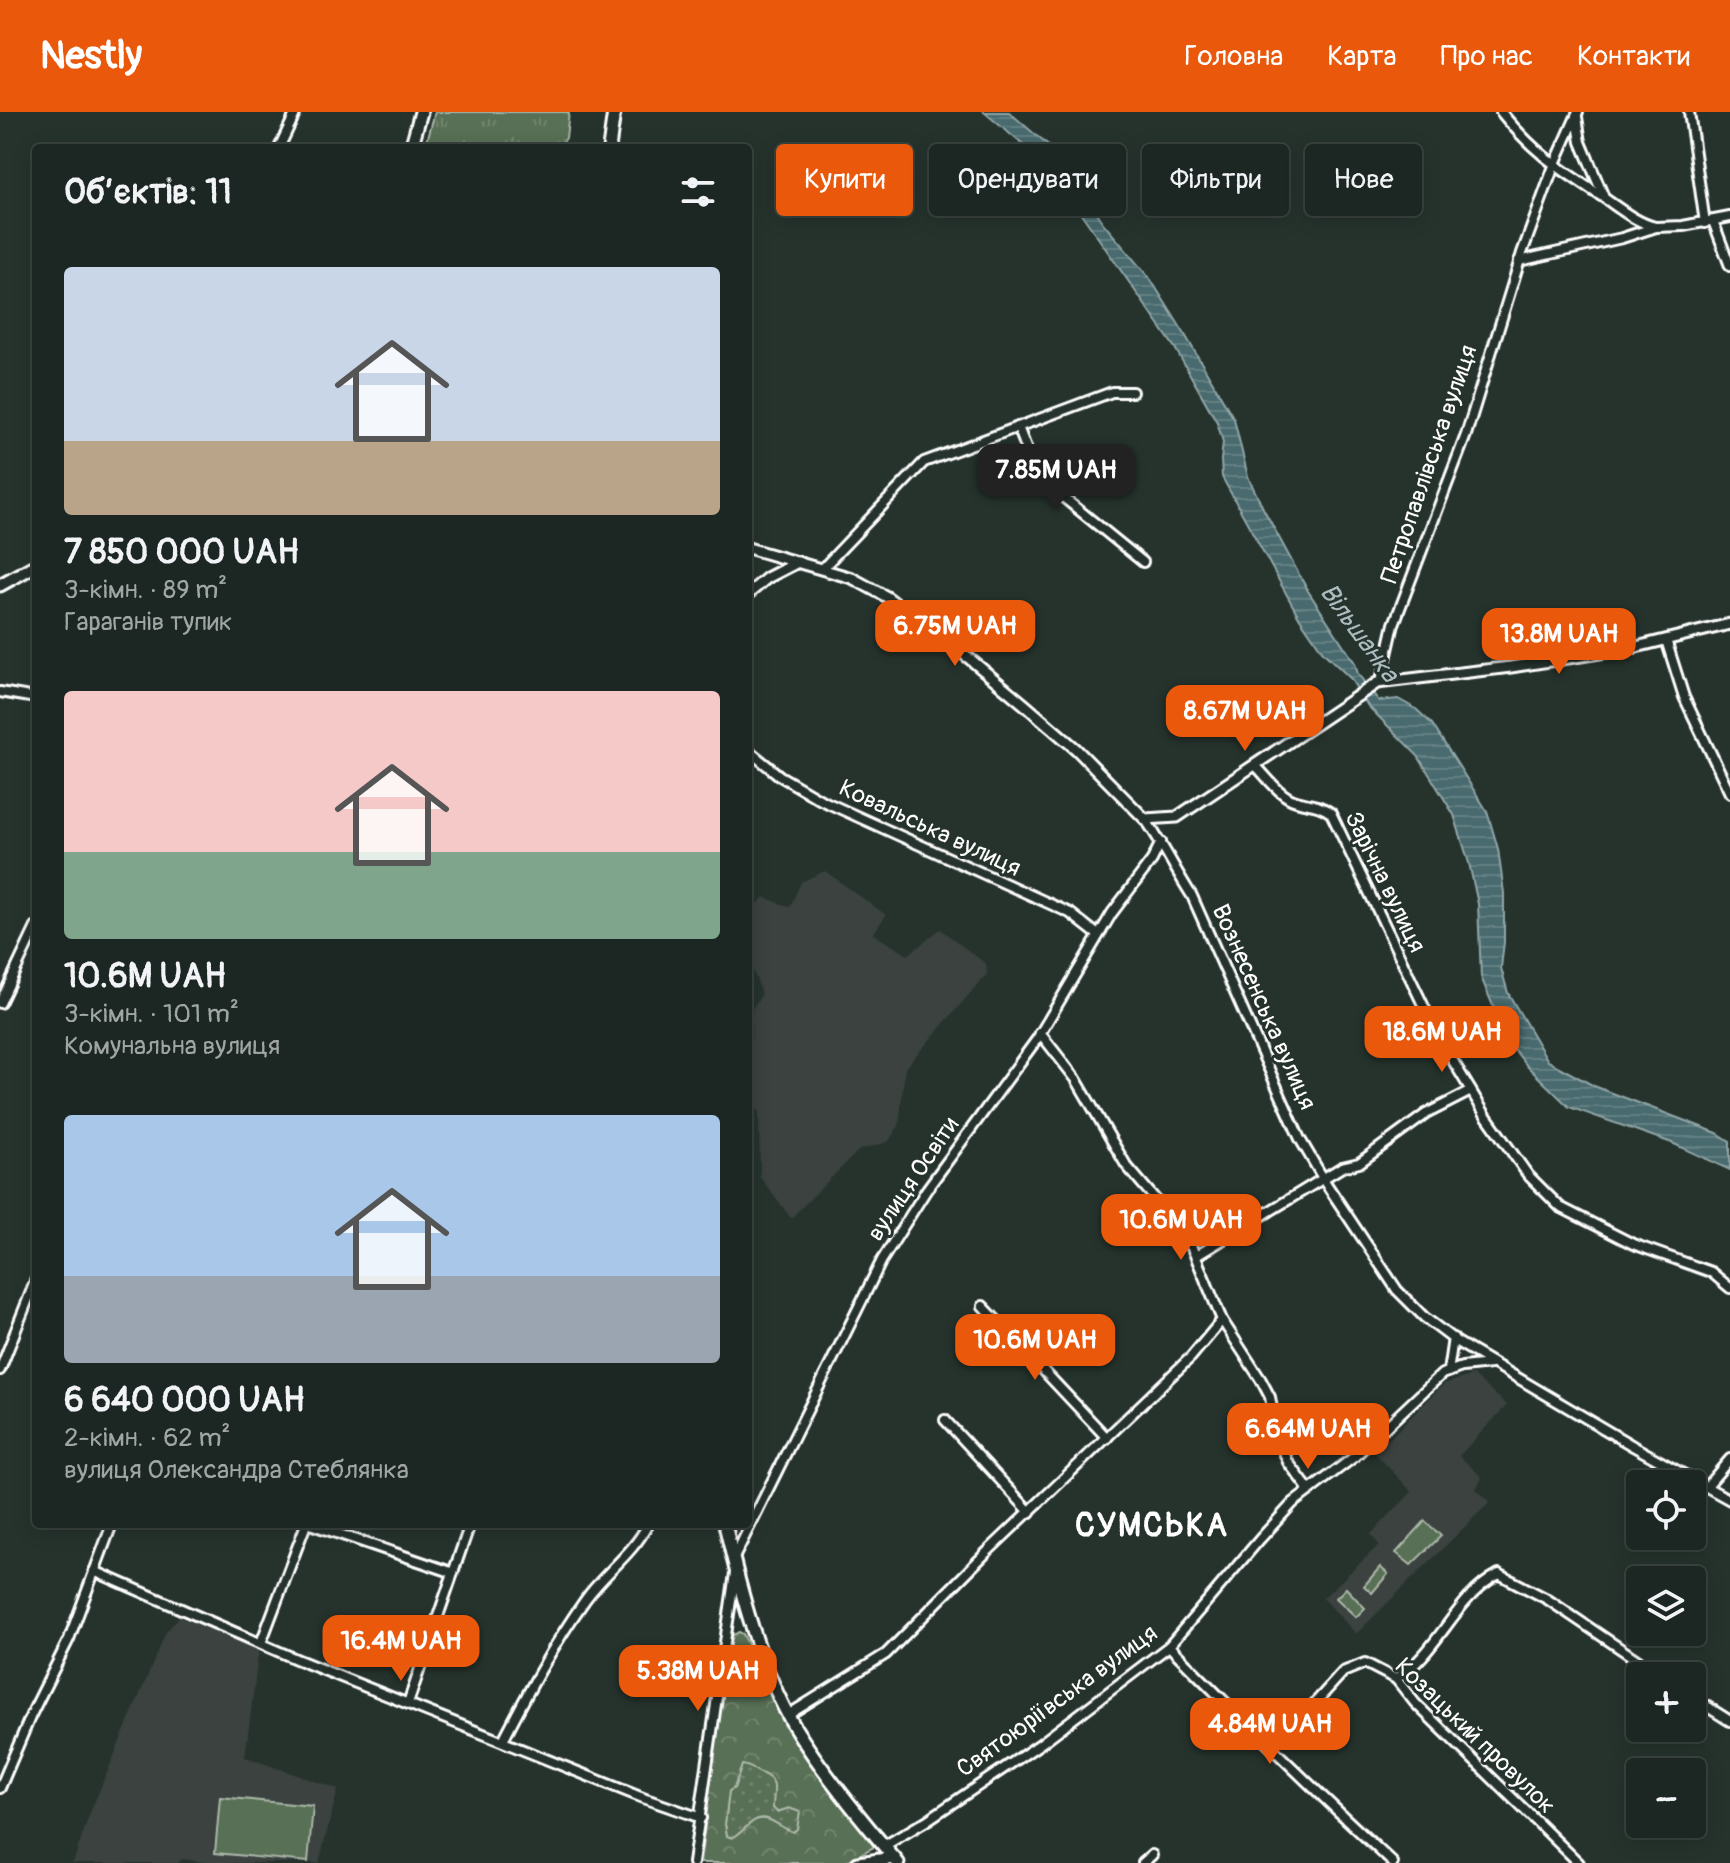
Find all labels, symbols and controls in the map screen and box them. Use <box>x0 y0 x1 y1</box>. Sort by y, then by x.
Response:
text: Nestly <box>40 32 142 80</box>
text: Головна <box>1184 39 1283 74</box>
text: Карта <box>1327 39 1397 74</box>
text: Про нас <box>1441 39 1533 74</box>
text: Контакти <box>1577 39 1690 74</box>
chip: Купити <box>776 144 913 216</box>
chip: Орендувати <box>929 144 1126 216</box>
chip: Фільтри <box>1142 144 1289 216</box>
chip: Нове <box>1305 144 1422 216</box>
icon: filters <box>676 170 720 214</box>
text: Об’єктів: 11 <box>64 171 232 214</box>
icon: home <box>320 319 464 463</box>
street label: Петропавлівська вулиця <box>1375 341 1483 587</box>
pin: 7.85M UAH <box>964 444 1148 512</box>
text: 7.85M UAH <box>995 454 1117 486</box>
text: 7 850 000 UAH <box>64 531 299 574</box>
text: 3-кімн. · 89 m² <box>64 574 227 606</box>
water label: Вільшанка <box>1313 577 1407 690</box>
pin: 6.75M UAH <box>863 600 1047 668</box>
text: Гараганів тупик <box>64 606 232 638</box>
pin: 13.8M UAH <box>1467 608 1651 676</box>
text: 6.75M UAH <box>893 610 1017 642</box>
text: 13.8M UAH <box>1500 618 1618 650</box>
pin: 8.67M UAH <box>1153 685 1337 753</box>
text: 8.67M UAH <box>1184 695 1306 727</box>
icon: home <box>320 743 464 887</box>
street label: Ковальська вулиця <box>835 773 1025 883</box>
street label: Зарічна вулиця <box>1338 807 1432 957</box>
street label: Вознесенська вулиця <box>1206 900 1322 1114</box>
text: 10.6M UAH <box>64 955 226 998</box>
text: 3-кімн. · 101 m² <box>64 998 239 1030</box>
pin: 18.6M UAH <box>1350 1006 1534 1074</box>
text: 18.6M UAH <box>1382 1016 1502 1048</box>
text: Комунальна вулиця <box>64 1030 280 1062</box>
street label: вулиця Освіти <box>861 1111 965 1246</box>
icon: home <box>320 1167 464 1311</box>
pin: 10.6M UAH <box>1089 1194 1273 1262</box>
text: 10.6M UAH <box>1119 1204 1243 1236</box>
pin: 10.6M UAH <box>943 1314 1127 1382</box>
text: 10.6M UAH <box>973 1324 1097 1356</box>
text: 6 640 000 UAH <box>64 1379 304 1422</box>
pin: 6.64M UAH <box>1216 1403 1400 1471</box>
text: 6.64M UAH <box>1245 1413 1371 1445</box>
text: 2-кімн. · 62 m² <box>64 1422 230 1454</box>
text: вулиця Олександра Стеблянка <box>64 1454 409 1486</box>
map controls <box>1626 1470 1706 1838</box>
button: locate <box>1626 1470 1706 1550</box>
district label: СУМСЬКА <box>1075 1506 1229 1546</box>
button: layers <box>1626 1566 1706 1646</box>
pin: 16.4M UAH <box>309 1615 493 1683</box>
street label: Святоюріївська вулиця <box>951 1619 1163 1783</box>
text: 16.4M UAH <box>341 1625 461 1657</box>
pin: 5.38M UAH <box>606 1645 790 1713</box>
street label: Козацький провулок <box>1389 1652 1561 1820</box>
text: 5.38M UAH <box>637 1655 759 1687</box>
button: + <box>1626 1662 1706 1742</box>
pin: 4.84M UAH <box>1178 1698 1362 1766</box>
text: 4.84M UAH <box>1208 1708 1332 1740</box>
button: − <box>1626 1758 1706 1838</box>

